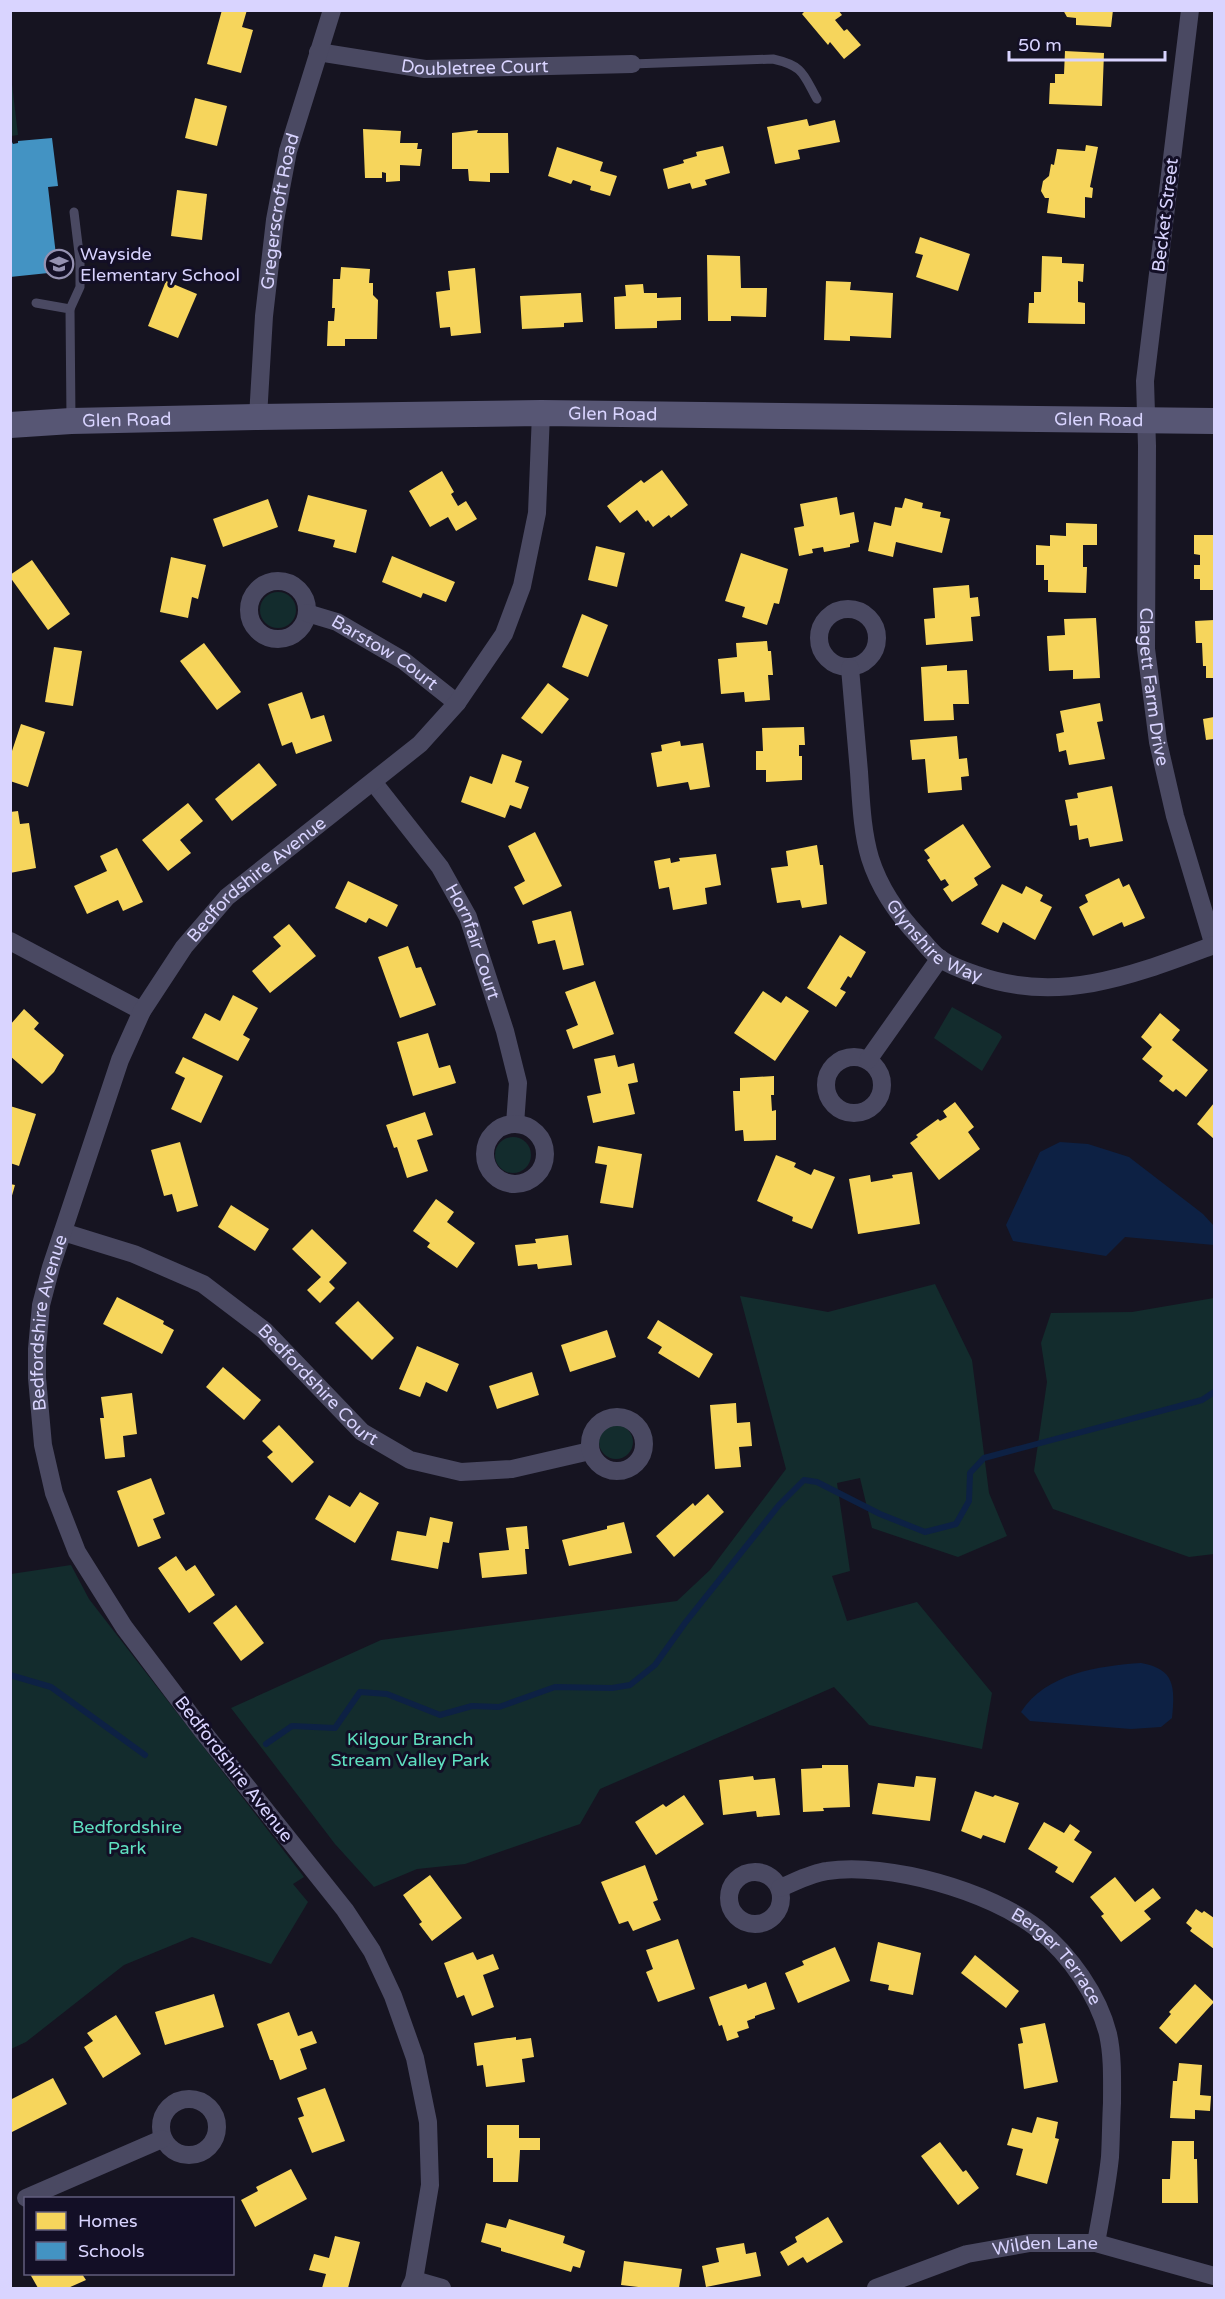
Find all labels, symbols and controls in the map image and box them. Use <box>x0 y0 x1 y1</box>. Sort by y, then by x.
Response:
scale bar <box>1009 24 1165 62</box>
text: 50 m <box>1018 34 1062 56</box>
street label: Doubletree Court <box>399 54 549 80</box>
street label: Gregerscroft Road <box>256 130 304 291</box>
street label: Becket Street <box>1147 156 1183 273</box>
place label: Wayside Elementary School <box>80 243 240 286</box>
school or university icon: Wayside Elementary School <box>43 248 75 280</box>
street label: Glen Road <box>568 402 658 425</box>
street label: Glen Road <box>82 408 172 432</box>
street label: Glen Road <box>1054 408 1144 431</box>
street label: Clagett Farm Drive <box>1135 608 1174 768</box>
street label: Barstow Court <box>327 610 443 695</box>
street label: Bedfordshire Avenue <box>182 812 330 947</box>
street label: Hornfair Court <box>441 880 505 1002</box>
street label: Glynshire Way <box>881 895 986 987</box>
street label: Bedfordshire Avenue <box>26 1232 72 1412</box>
street label: Bedfordshire Court <box>253 1319 382 1450</box>
street label: Bedfordshire Avenue <box>170 1692 298 1846</box>
park label: Kilgour Branch Stream Valley Park <box>330 1728 490 1771</box>
park label: Bedfordshire Park <box>72 1816 182 1859</box>
street label: Berger Terrace <box>1007 1903 1107 2009</box>
legend <box>24 2197 234 2275</box>
text: Homes <box>78 2210 138 2232</box>
street label: Wilden Lane <box>991 2232 1098 2260</box>
text: Schools <box>78 2240 145 2262</box>

